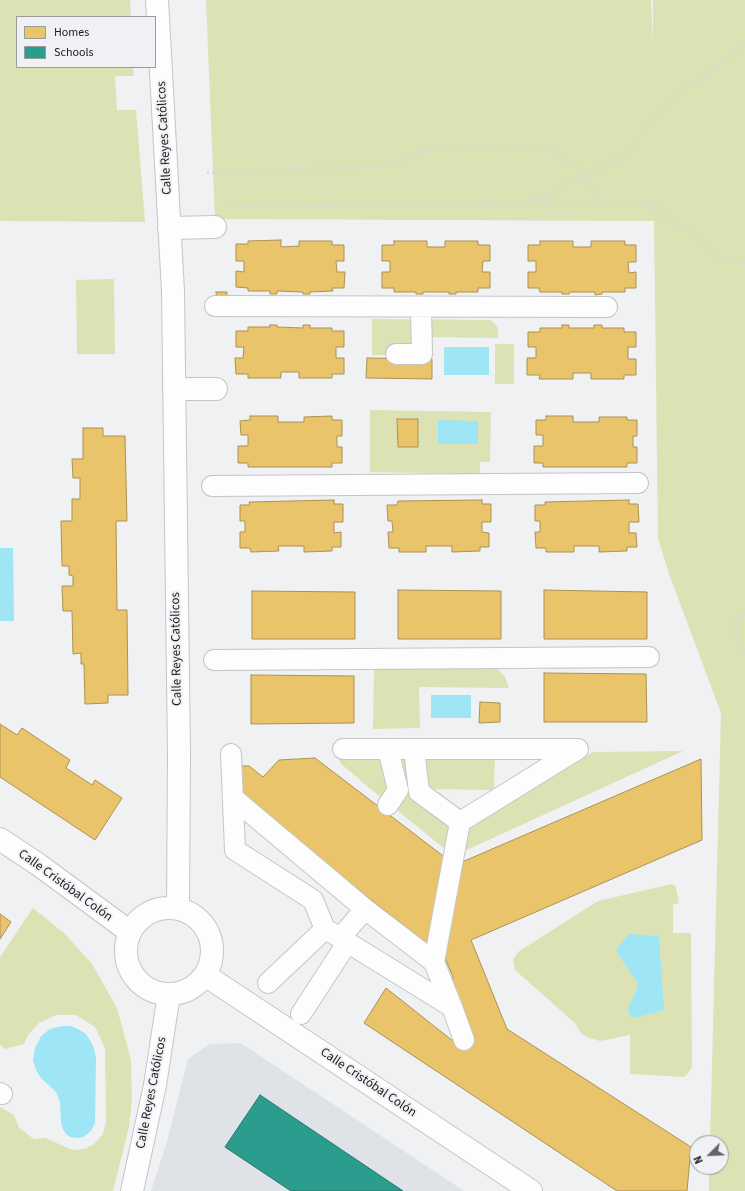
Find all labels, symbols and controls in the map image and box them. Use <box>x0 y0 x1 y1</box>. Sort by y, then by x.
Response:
legend <box>16 16 156 68</box>
text: Homes <box>54 24 89 41</box>
text: Schools <box>54 44 94 61</box>
street label: Calle Reyes Católicos <box>154 81 176 195</box>
street label: Calle Reyes Católicos <box>168 592 186 706</box>
street label: Calle Cristóbal Colón <box>15 847 115 925</box>
street label: Calle Reyes Católicos <box>134 1036 170 1150</box>
street label: Calle Cristóbal Colón <box>317 1045 419 1121</box>
north arrow <box>689 1135 729 1175</box>
text: N <box>690 1153 707 1166</box>

